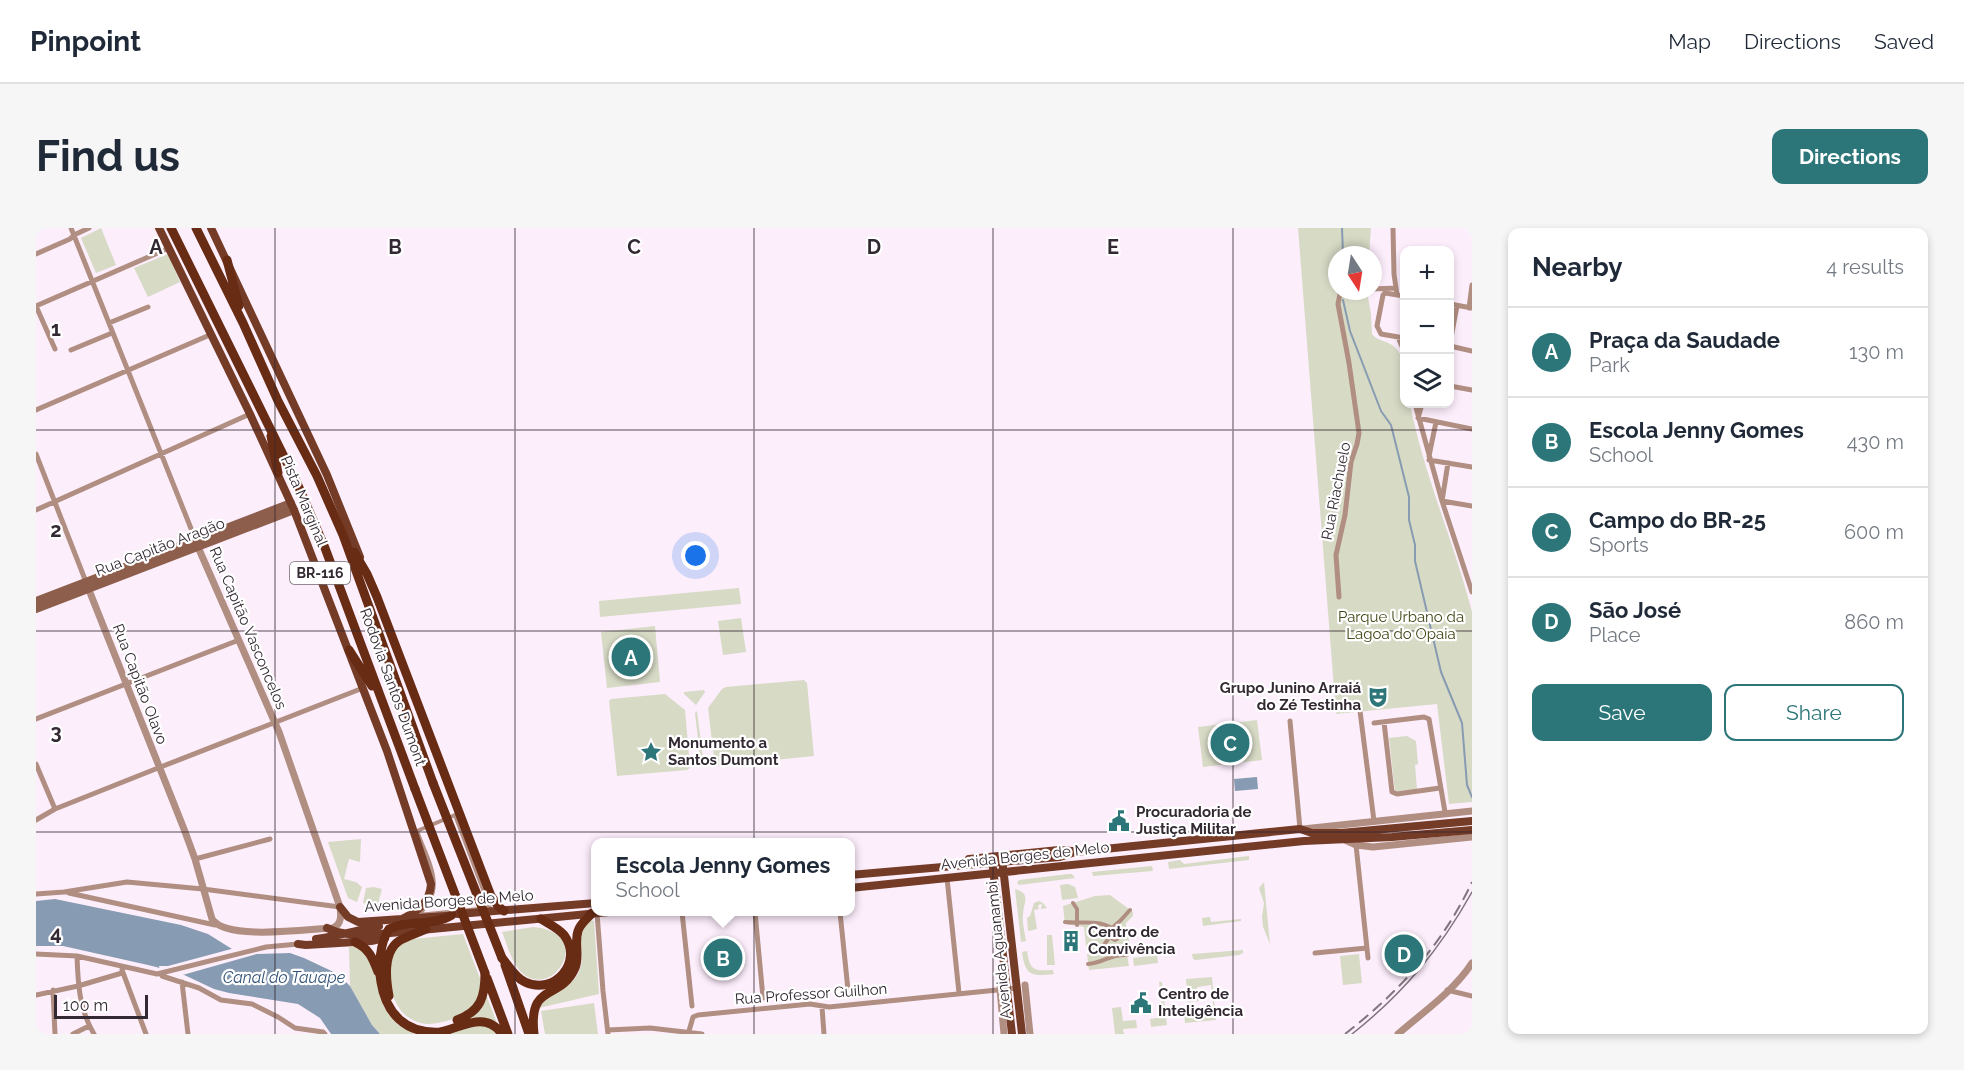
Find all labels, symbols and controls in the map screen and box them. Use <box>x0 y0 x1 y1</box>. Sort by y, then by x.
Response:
text: Pinpoint <box>30 25 141 58</box>
text: Map <box>1668 29 1711 54</box>
text: Directions <box>1744 29 1841 54</box>
text: Saved <box>1874 29 1934 54</box>
button: Directions <box>1772 129 1928 184</box>
text: Find us <box>36 132 180 181</box>
text: A <box>149 235 163 259</box>
text: B <box>388 235 402 259</box>
text: C <box>627 235 641 259</box>
text: D <box>867 235 881 259</box>
text: E <box>1107 235 1119 259</box>
north arrow <box>1328 246 1382 300</box>
map controls <box>1400 246 1454 408</box>
button: + <box>1400 246 1454 300</box>
text: Nearby <box>1532 252 1622 282</box>
text: 4 results <box>1826 255 1904 279</box>
button: − <box>1400 300 1454 354</box>
text: 1 <box>51 317 61 341</box>
text: Praça da Saudade <box>1589 327 1780 353</box>
text: A <box>1545 340 1558 364</box>
text: 130 m <box>1849 340 1904 364</box>
text: Park <box>1589 353 1630 377</box>
button: layers <box>1400 354 1454 408</box>
text: Escola Jenny Gomes <box>1589 417 1804 443</box>
text: B <box>1545 430 1558 454</box>
text: 430 m <box>1847 430 1904 454</box>
street label: Rua Riachuelo <box>1318 440 1354 542</box>
text: School <box>1589 443 1653 467</box>
street label: Pista Marginal <box>277 453 332 550</box>
text: Campo do BR-25 <box>1589 507 1766 533</box>
street label: Rua Capitão Aragão <box>93 514 227 580</box>
text: 2 <box>50 518 62 542</box>
text: C <box>1545 520 1558 544</box>
text: 600 m <box>1844 520 1904 544</box>
text: Sports <box>1589 533 1649 557</box>
your location <box>681 541 710 570</box>
street label: Rua Capitão Vasconcelos <box>206 544 290 712</box>
road number: BR-116 <box>290 562 350 584</box>
text: São José <box>1589 597 1681 623</box>
street label: Rodovia Santos Dumont <box>356 606 430 768</box>
park label: Parque Urbano da Lagoa do Opaia <box>1338 608 1464 643</box>
text: D <box>1544 610 1559 634</box>
text: 860 m <box>1844 610 1904 634</box>
street label: Rua Capitão Olavo <box>109 621 171 747</box>
text: Place <box>1589 623 1640 647</box>
pin: A <box>612 634 650 680</box>
place label: Grupo Junino Arraiá do Zé Testinha <box>1220 679 1361 714</box>
button: Save <box>1532 684 1712 741</box>
button: Share <box>1724 684 1904 741</box>
theatre icon: Grupo Junino Arraiá do Zé Testinha <box>1366 685 1390 709</box>
text: 3 <box>50 720 62 744</box>
pin: C <box>1210 720 1250 766</box>
place label: Monumento a Santos Dumont <box>668 734 779 769</box>
place icon: Monumento a Santos Dumont <box>639 740 663 764</box>
place label: Procuradoria de Justiça Militar <box>1136 803 1252 838</box>
public building icon: Procuradoria de Justiça Militar <box>1107 809 1131 833</box>
popup <box>591 838 855 916</box>
street label: Avenida Borges de Melo <box>940 838 1110 874</box>
text: Escola Jenny Gomes <box>616 852 830 878</box>
text: School <box>616 878 680 902</box>
street label: Avenida Aguanambi <box>983 880 1015 1020</box>
street label: Avenida Borges de Melo <box>364 886 534 916</box>
text: 4 <box>50 921 62 945</box>
place label: Centro de Convivência <box>1088 923 1176 958</box>
building icon: Centro de Convivência <box>1059 929 1083 953</box>
pin: D <box>1384 932 1424 976</box>
pin: B <box>704 936 742 980</box>
water label: Canal do Tauape <box>223 968 346 987</box>
street label: Rua Professor Guilhon <box>734 980 888 1008</box>
place label: Centro de Inteligência <box>1158 985 1243 1020</box>
public building icon: Centro de Inteligência <box>1129 991 1153 1015</box>
scale bar <box>54 992 148 1020</box>
text: 100 m <box>63 996 108 1015</box>

